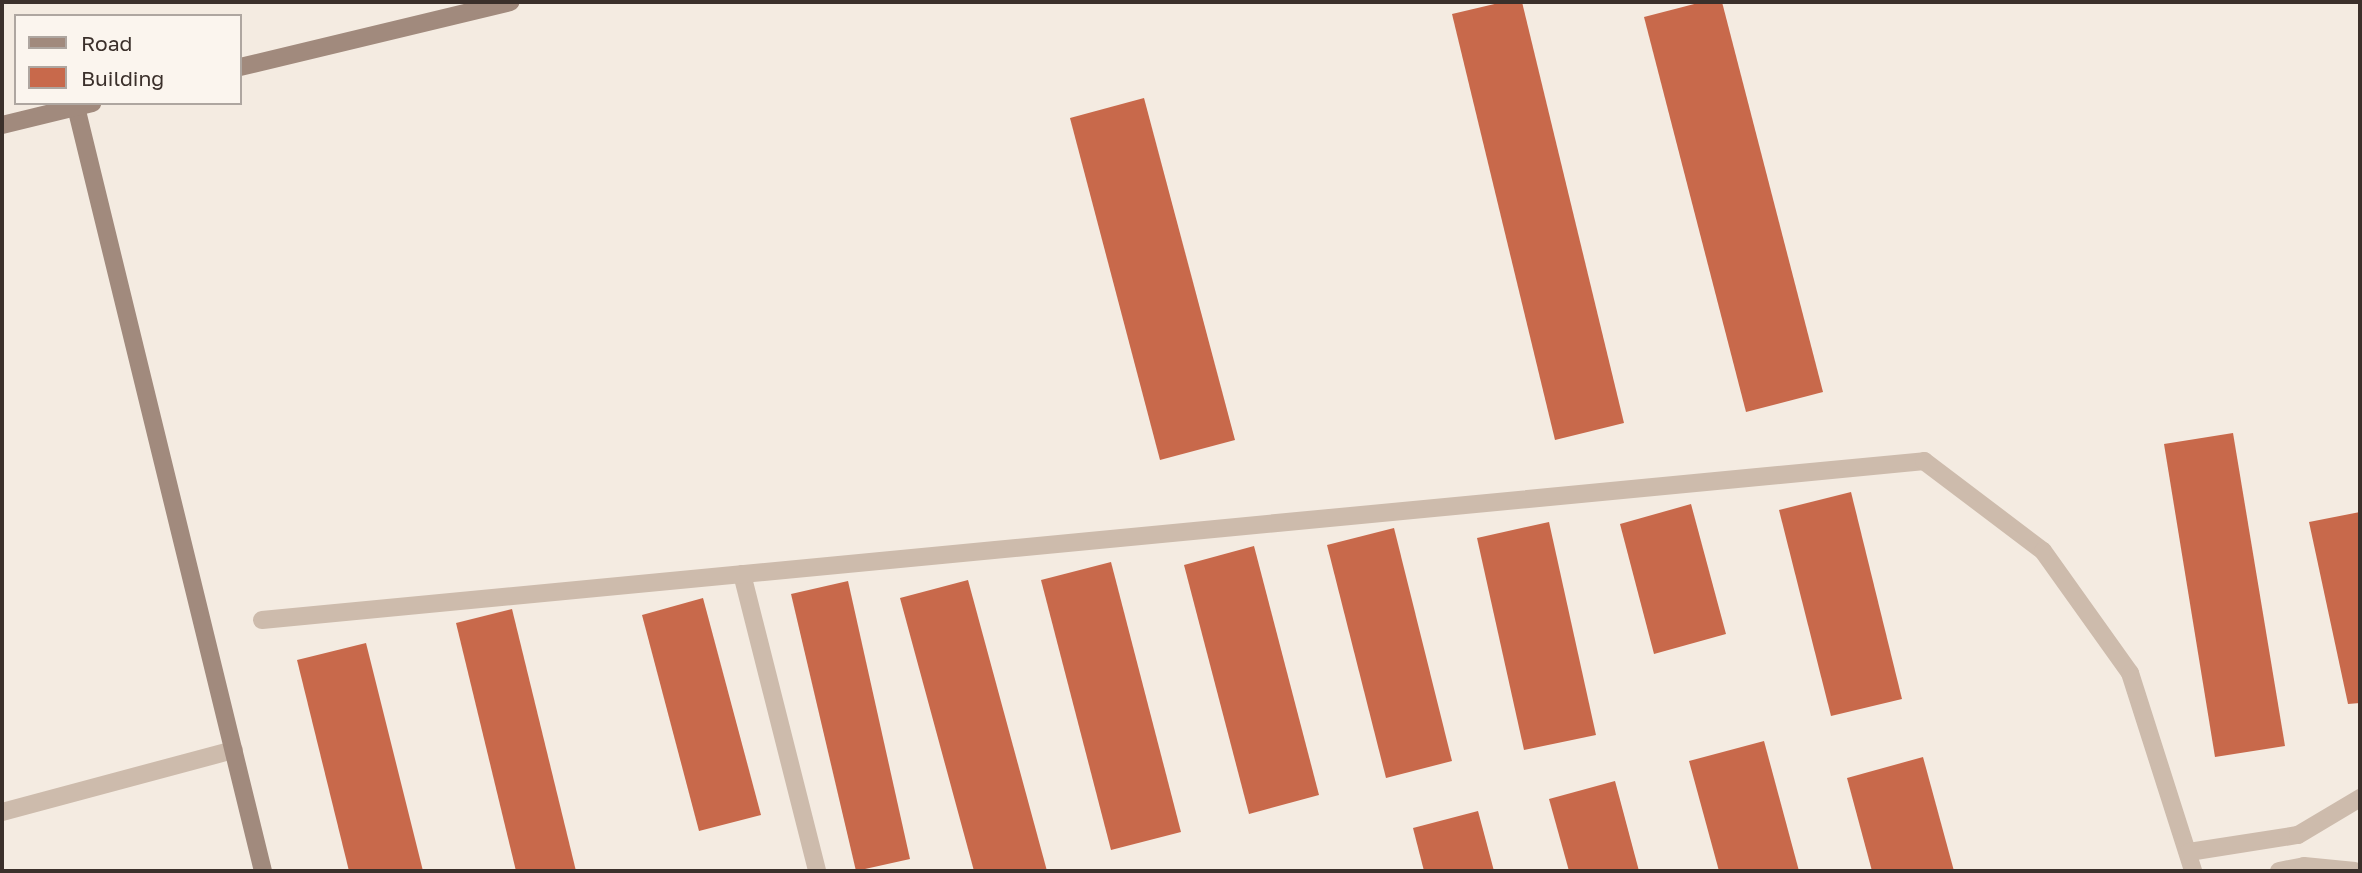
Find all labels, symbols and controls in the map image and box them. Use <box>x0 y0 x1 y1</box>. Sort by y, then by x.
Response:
legend <box>14 14 242 105</box>
text: Road <box>81 30 132 56</box>
text: Building <box>81 65 164 91</box>

